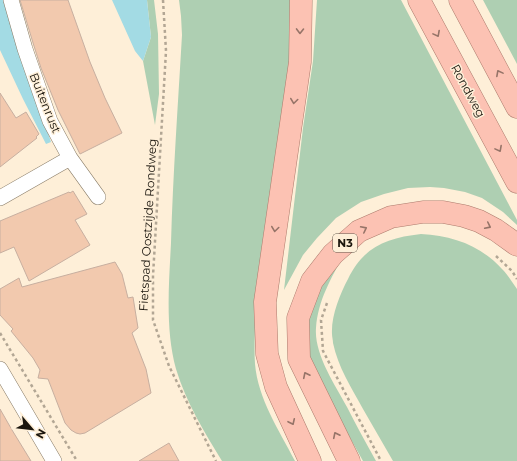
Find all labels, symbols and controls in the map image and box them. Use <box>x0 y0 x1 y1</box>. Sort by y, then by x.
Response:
one-way arrow <box>296 28 305 34</box>
one-way arrow <box>433 30 440 38</box>
street label: Rondweg <box>448 62 489 120</box>
street label: Buitenrust <box>27 70 64 135</box>
one-way arrow <box>496 70 503 77</box>
one-way arrow <box>290 97 299 104</box>
street label: Fietspad Oostzijde Rondweg <box>135 138 160 312</box>
one-way arrow <box>494 145 502 152</box>
one-way arrow <box>484 221 491 229</box>
one-way arrow <box>271 226 280 232</box>
one-way arrow <box>360 226 367 234</box>
road number: N3 <box>333 234 357 252</box>
one-way arrow <box>304 371 311 379</box>
north arrow <box>12 409 52 449</box>
one-way arrow <box>287 418 295 426</box>
text: N <box>33 426 49 441</box>
one-way arrow <box>333 432 341 440</box>

